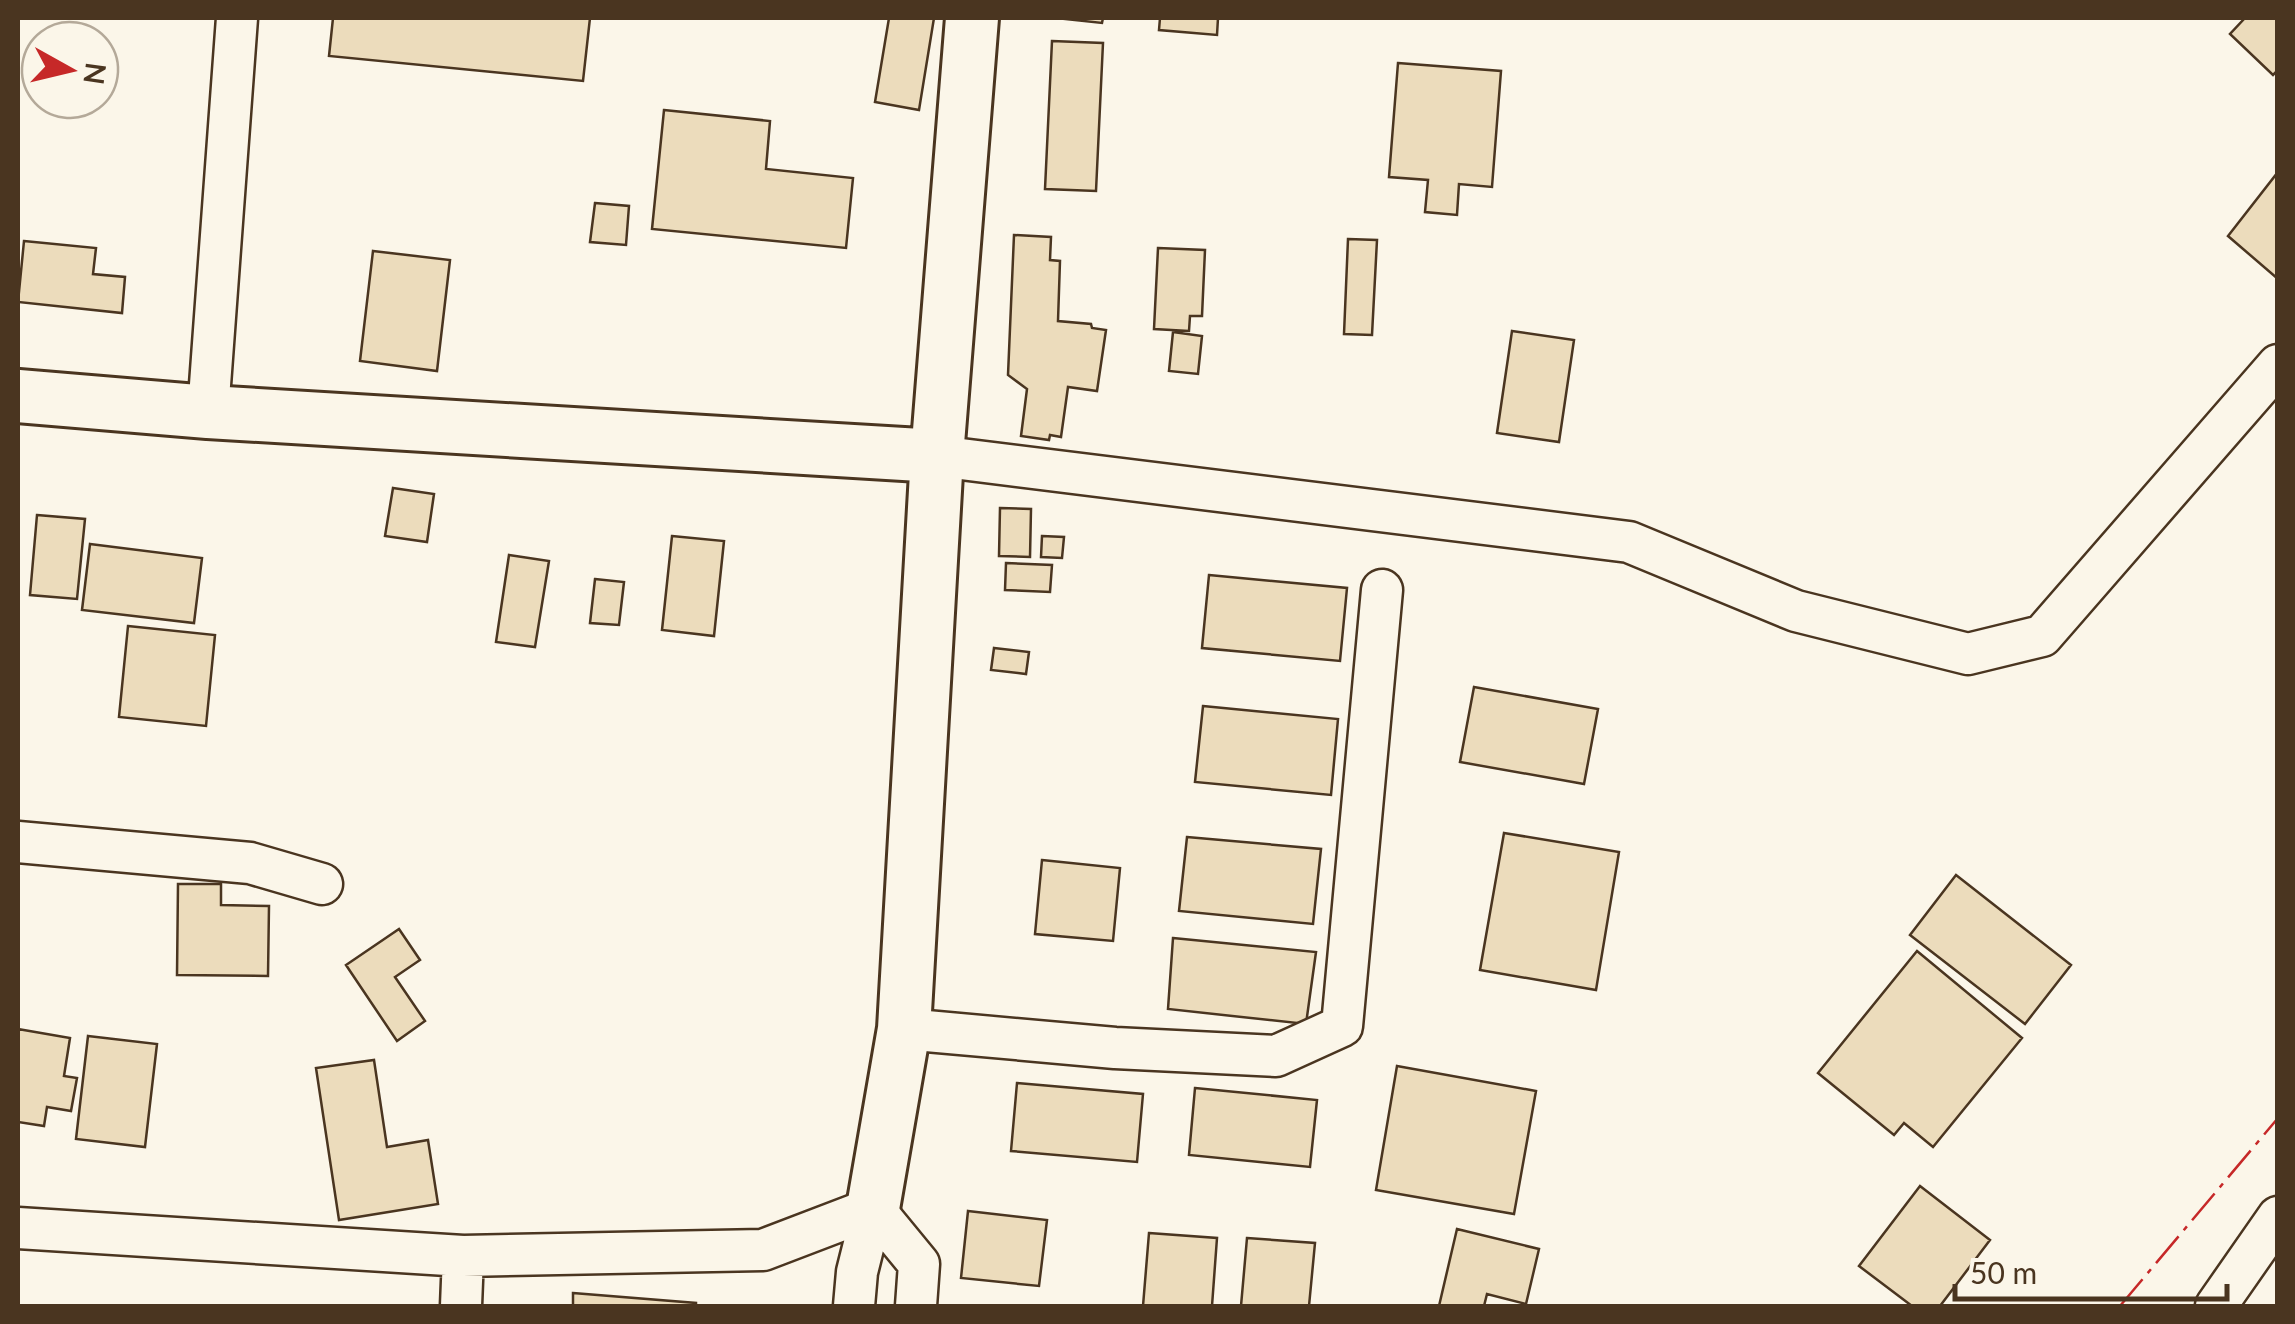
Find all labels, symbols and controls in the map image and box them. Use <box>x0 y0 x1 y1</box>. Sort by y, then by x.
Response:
north arrow <box>20 20 120 120</box>
text: N <box>77 61 114 87</box>
scale bar <box>1955 1239 2228 1301</box>
text: 50 m <box>1970 1254 2037 1290</box>

